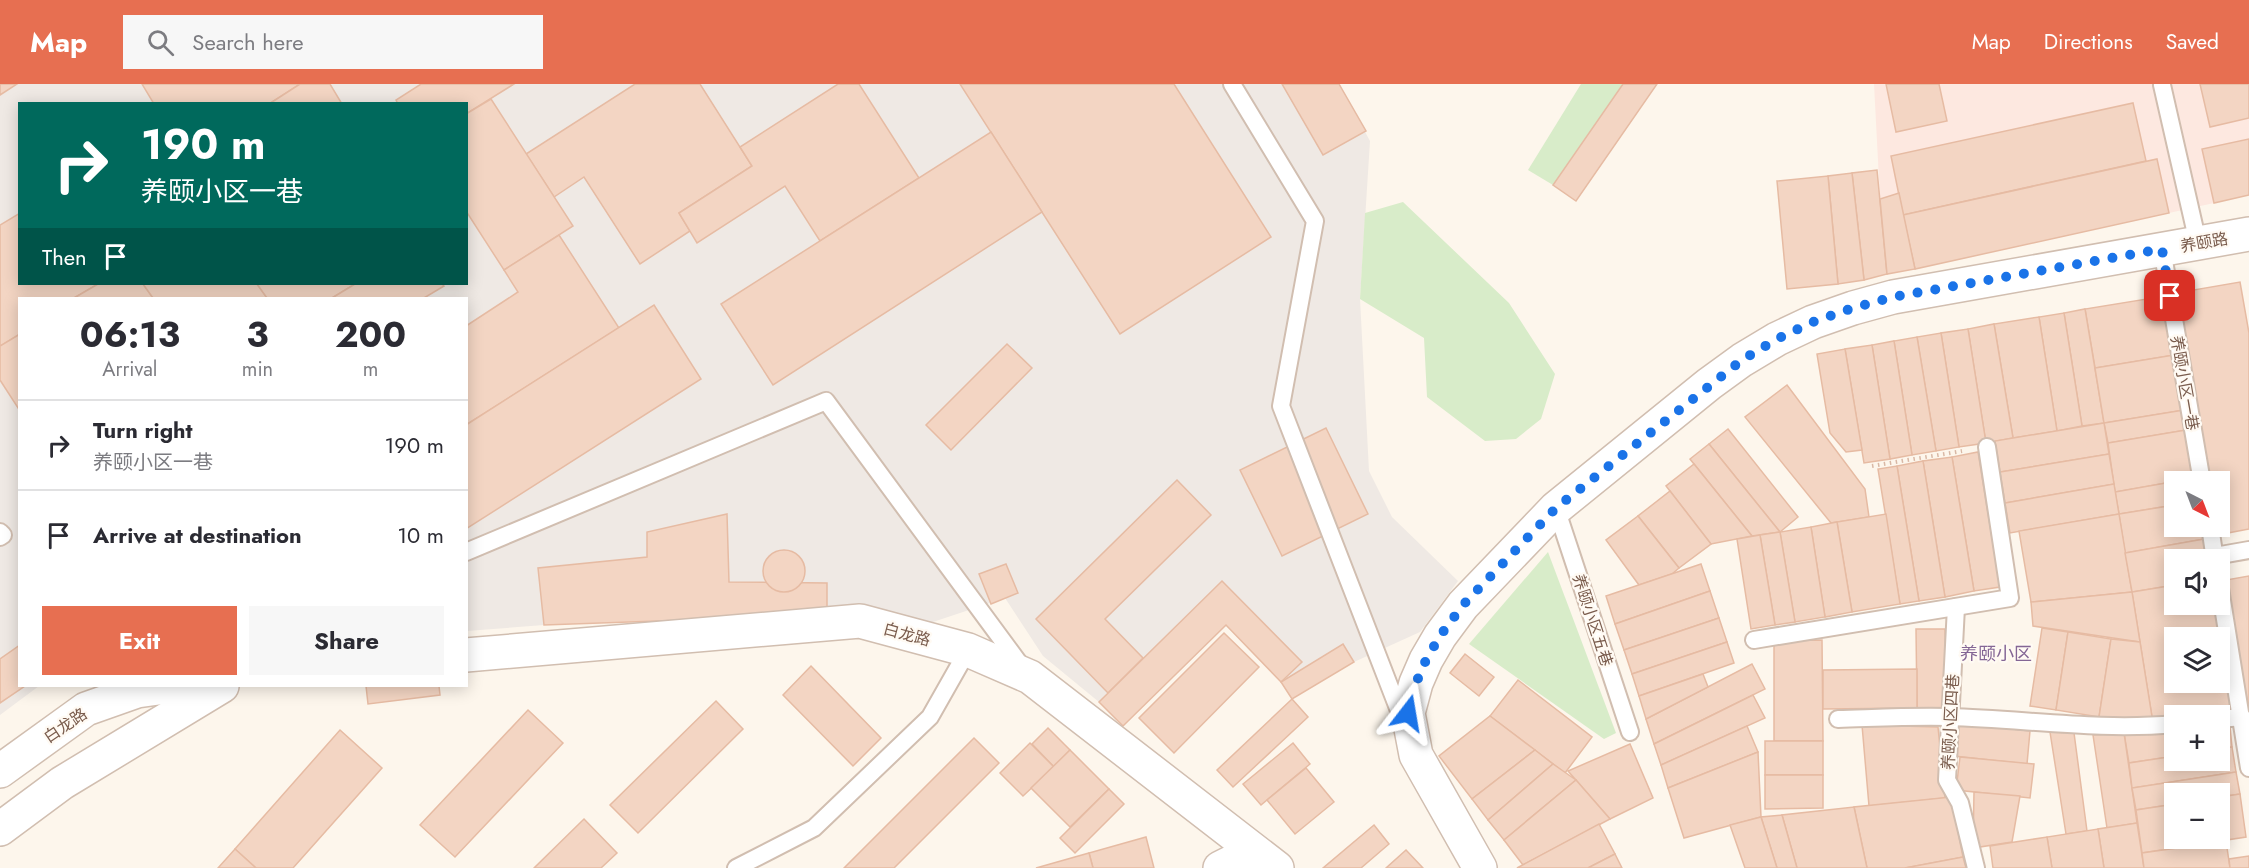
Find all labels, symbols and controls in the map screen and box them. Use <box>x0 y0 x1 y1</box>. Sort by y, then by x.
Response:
search box <box>123 15 543 69</box>
text: Map <box>30 22 87 63</box>
icon: search <box>144 26 177 59</box>
text: Search here <box>192 26 304 58</box>
text: Map <box>1972 27 2011 57</box>
text: Directions <box>2044 27 2133 57</box>
text: Saved <box>2166 27 2219 57</box>
text: 190 m <box>141 114 265 175</box>
icon: right <box>42 126 120 204</box>
text: 养颐小区一巷 <box>141 172 303 211</box>
street label: 养颐路 <box>2178 227 2230 258</box>
icon: arrive <box>99 240 132 273</box>
text: Then <box>42 241 87 273</box>
pin <box>2144 270 2195 321</box>
icon: arrive <box>2153 279 2186 312</box>
text: 06:13 <box>80 308 180 360</box>
text: 3 <box>246 308 269 360</box>
text: 200 <box>335 308 406 360</box>
street label: 养颐小区一巷 <box>2165 334 2204 432</box>
text: Arrival <box>102 355 157 384</box>
text: min <box>242 355 273 384</box>
text: m <box>363 355 378 384</box>
text: Turn right <box>93 414 193 446</box>
icon: right <box>42 429 75 462</box>
text: 190 m <box>384 429 444 461</box>
text: 养颐小区一巷 <box>93 448 213 477</box>
north arrow <box>2164 471 2230 537</box>
map controls <box>2164 471 2230 849</box>
icon: arrive <box>42 519 75 552</box>
text: Arrive at destination <box>93 519 302 551</box>
text: 10 m <box>397 519 444 551</box>
button: sound <box>2164 549 2230 615</box>
street label: 养颐小区五巷 <box>1567 571 1618 669</box>
button: Exit <box>42 606 237 675</box>
button: Share <box>249 606 444 675</box>
street label: 白龙路 <box>881 617 933 652</box>
button: layers <box>2164 627 2230 693</box>
district label: 养颐小区 <box>1960 641 2032 667</box>
street label: 养颐小区四巷 <box>1937 673 1964 771</box>
position arrow <box>1376 681 1440 745</box>
street label: 白龙路 <box>39 702 92 748</box>
button: + <box>2164 705 2230 771</box>
button: − <box>2164 783 2230 849</box>

